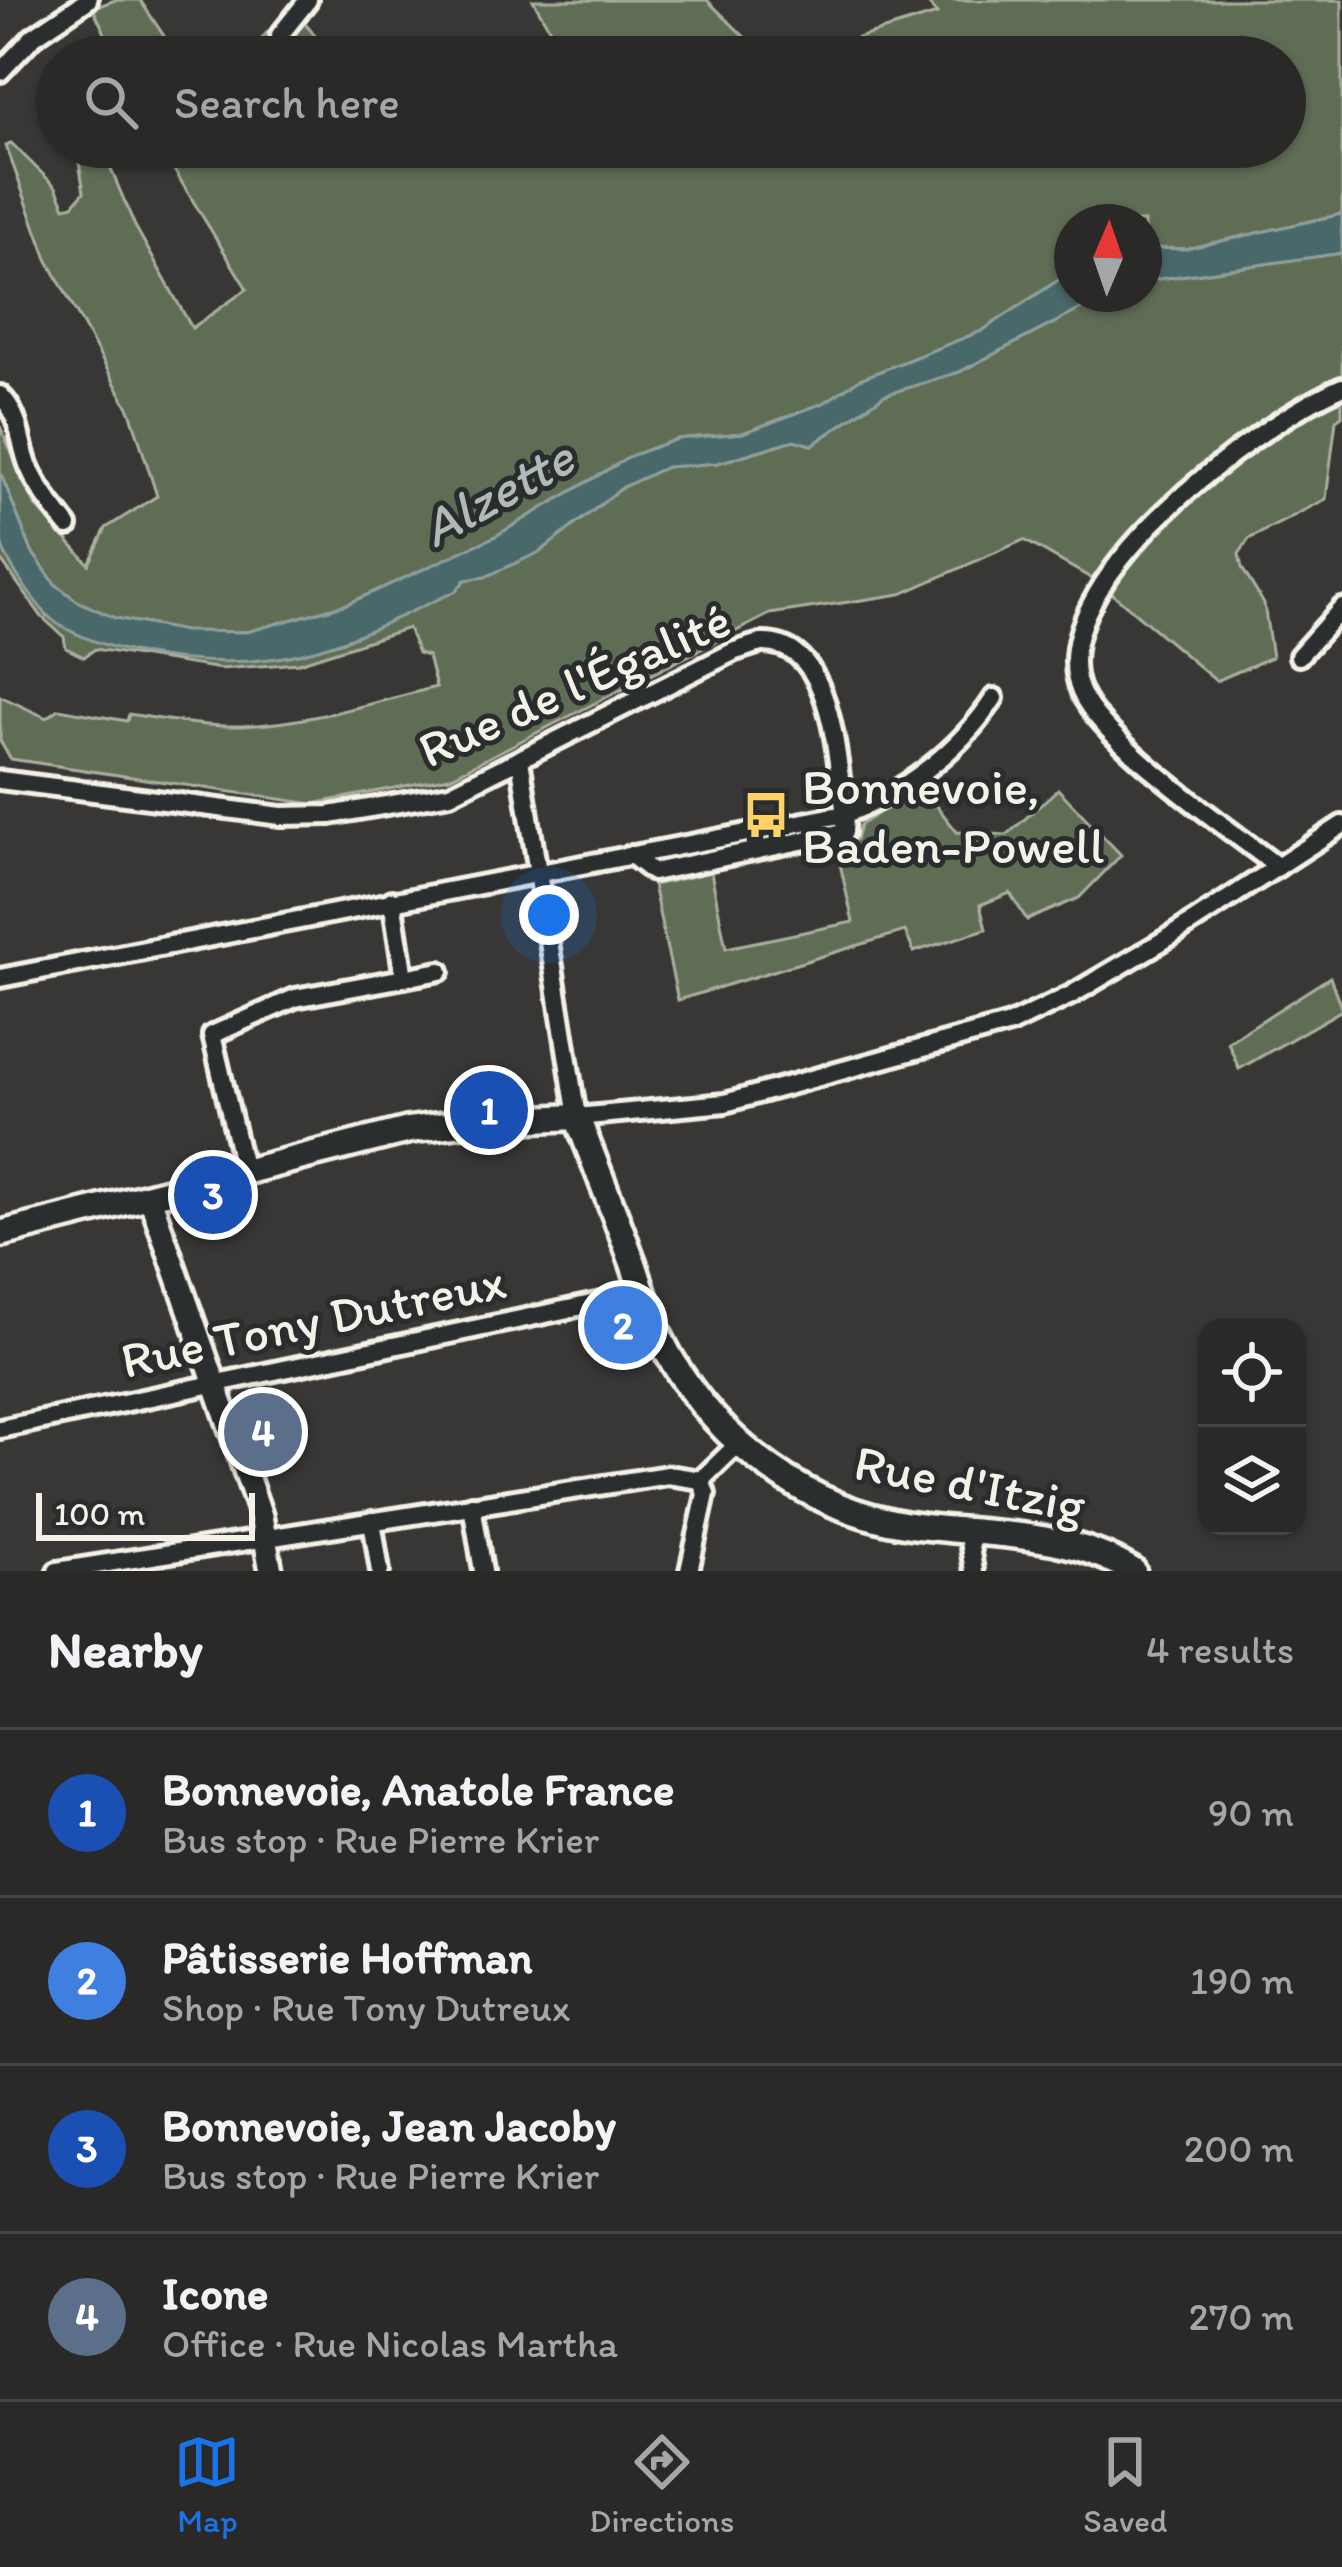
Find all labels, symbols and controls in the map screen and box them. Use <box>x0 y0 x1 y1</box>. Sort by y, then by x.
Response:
search box <box>36 36 1306 168</box>
icon: search <box>78 69 144 135</box>
text: Search here <box>174 75 400 129</box>
north arrow <box>1054 204 1162 312</box>
water label: Alzette <box>410 423 587 561</box>
street label: Rue de l'Égalité <box>409 589 739 780</box>
place label: Bonnevoie, Baden-Powell <box>802 756 1104 876</box>
bus stop icon: Bonnevoie, Baden-Powell <box>741 790 791 840</box>
your location <box>519 885 579 945</box>
pin: 1 <box>450 1065 528 1155</box>
pin: 3 <box>174 1150 252 1240</box>
street label: Rue Tony Dutreux <box>115 1250 511 1391</box>
pin: 2 <box>584 1280 662 1370</box>
map controls <box>1198 1319 1306 1535</box>
button: locate <box>1198 1319 1306 1427</box>
pin: 4 <box>224 1387 302 1477</box>
button: layers <box>1198 1427 1306 1535</box>
street label: Rue d'Itzig <box>850 1431 1090 1536</box>
scale bar <box>36 1487 255 1540</box>
text: 100 m <box>54 1494 145 1533</box>
text: Nearby <box>48 1619 203 1680</box>
text: 4 results <box>1146 1626 1294 1673</box>
text: Bonnevoie, Anatole France <box>162 1762 674 1816</box>
text: 1 <box>78 1789 96 1836</box>
text: 90 m <box>1208 1789 1294 1836</box>
text: Bus stop · Rue Pierre Krier <box>162 1816 599 1863</box>
text: Pâtisserie Hoffman <box>162 1930 532 1984</box>
text: 2 <box>77 1957 97 2004</box>
text: 190 m <box>1190 1957 1294 2004</box>
text: Shop · Rue Tony Dutreux <box>162 1984 570 2031</box>
text: Bonnevoie, Jean Jacoby <box>162 2098 616 2152</box>
text: 3 <box>76 2125 98 2172</box>
text: 200 m <box>1184 2125 1294 2172</box>
text: Bus stop · Rue Pierre Krier <box>162 2152 599 2199</box>
text: Icone <box>162 2266 268 2320</box>
text: 4 <box>75 2293 99 2340</box>
text: 270 m <box>1189 2293 1294 2340</box>
text: Office · Rue Nicolas Martha <box>162 2320 618 2367</box>
tab: Map <box>174 2429 240 2540</box>
tab: Directions <box>589 2429 734 2540</box>
tab: Saved <box>1083 2429 1168 2540</box>

